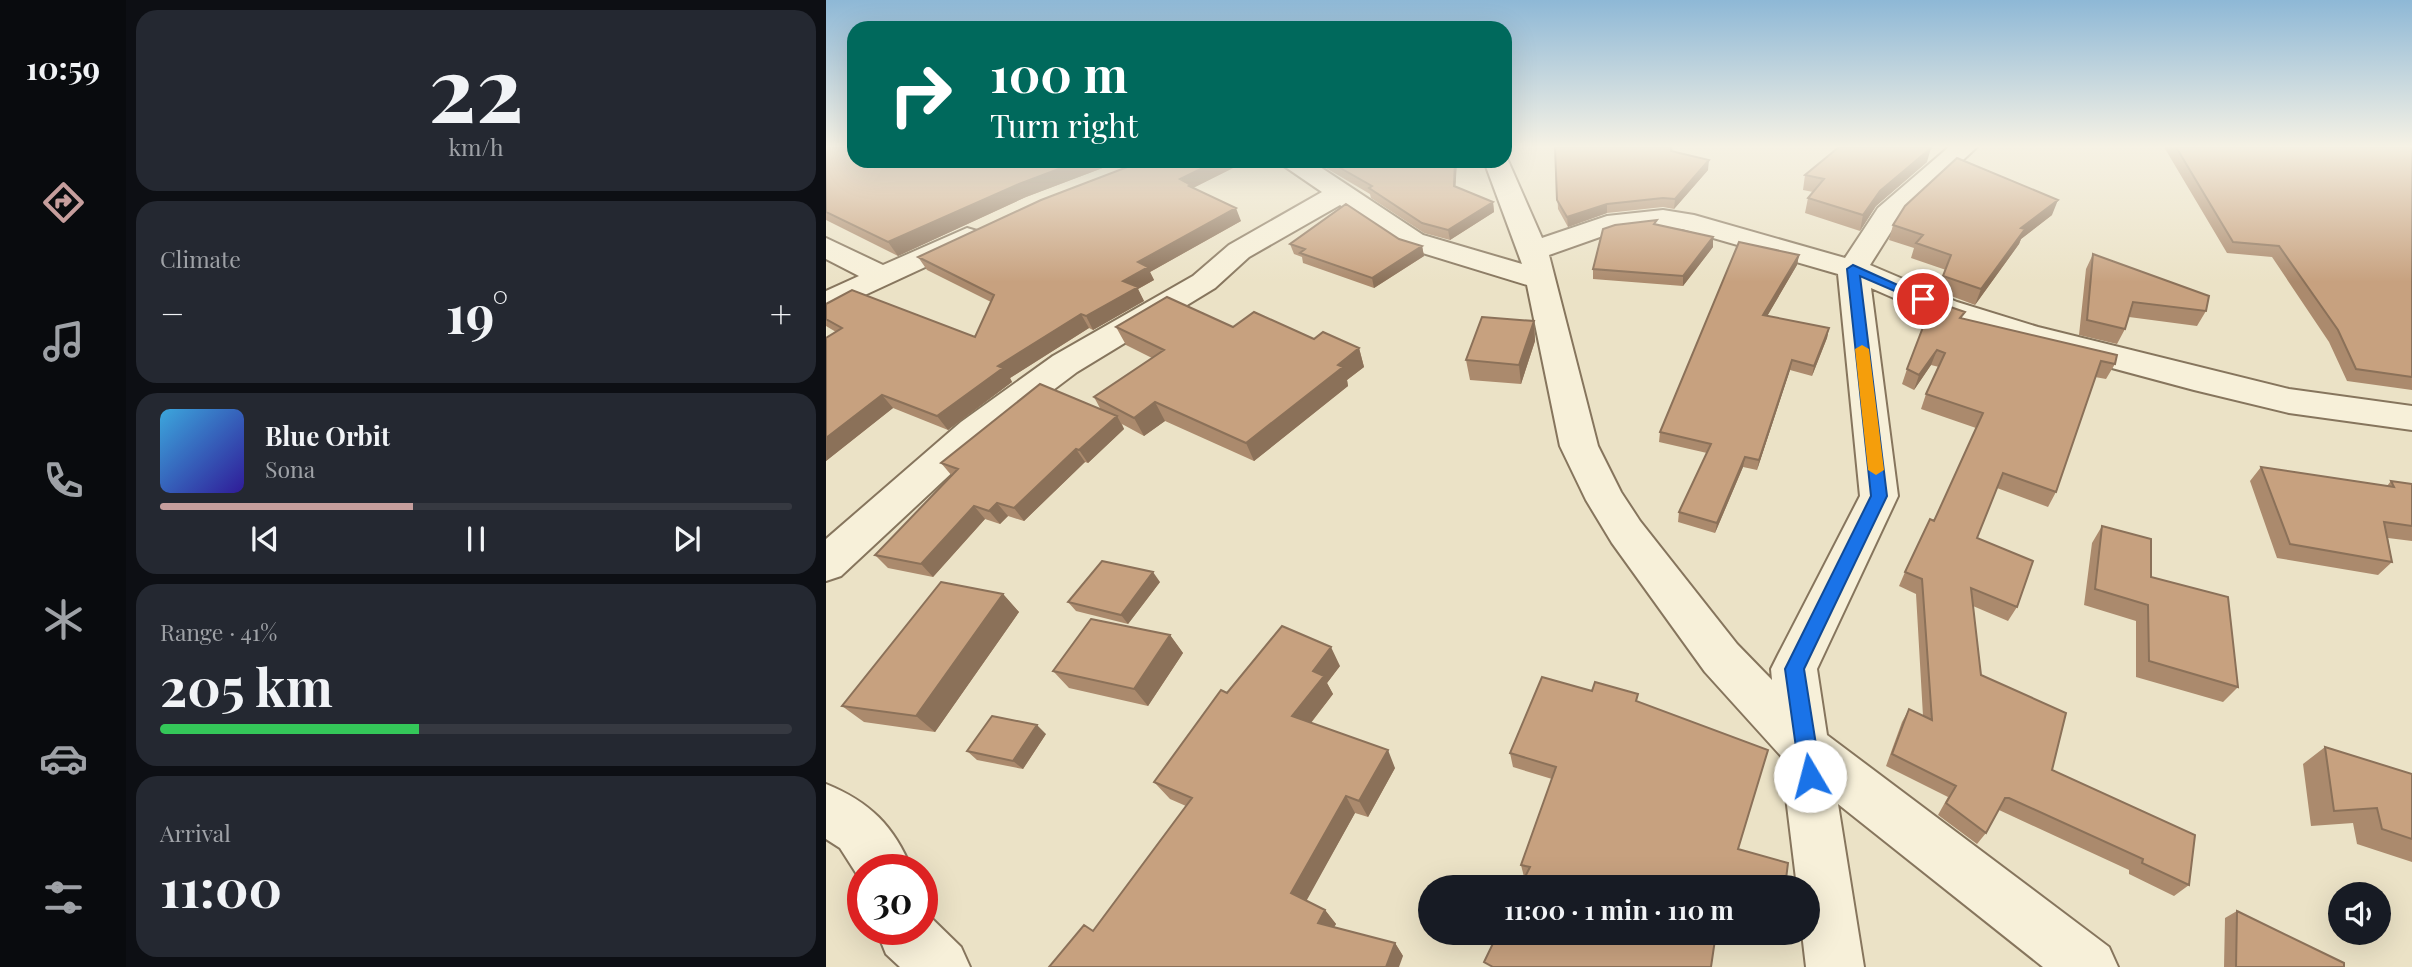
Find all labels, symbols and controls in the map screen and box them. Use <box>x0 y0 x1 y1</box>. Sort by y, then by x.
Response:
text: 22 <box>428 25 524 146</box>
text: 100 m <box>990 40 1128 105</box>
text: 10:59 <box>26 45 100 88</box>
icon: right <box>875 49 966 140</box>
text: Turn right <box>990 103 1138 146</box>
text: km/h <box>448 131 504 162</box>
icon: directions <box>39 178 88 227</box>
text: Climate <box>160 243 241 274</box>
pin <box>1893 269 1953 329</box>
text: 19° <box>446 278 509 347</box>
icon: arrive <box>1904 280 1942 318</box>
text: − <box>160 287 185 338</box>
text: + <box>770 287 792 338</box>
icon: music <box>39 317 88 366</box>
text: Blue Orbit <box>265 418 390 453</box>
text: Sona <box>265 453 315 484</box>
icon: phone <box>39 456 88 505</box>
icon: previous <box>246 520 284 558</box>
icon: pause <box>457 520 495 558</box>
icon: next <box>668 520 706 558</box>
icon: climate <box>39 595 88 644</box>
text: Range · 41% <box>160 616 277 647</box>
text: 205 km <box>160 651 333 720</box>
icon: car <box>39 734 88 783</box>
position arrow <box>1773 739 1847 813</box>
text: Arrival <box>160 817 231 848</box>
text: 11:00 <box>160 852 282 921</box>
speed limit sign: 30 <box>847 854 938 945</box>
icon: filters <box>39 873 88 922</box>
map controls <box>2328 882 2391 945</box>
button: sound <box>2328 882 2391 945</box>
text: 11:00 · 1 min · 110 m <box>1504 892 1734 927</box>

